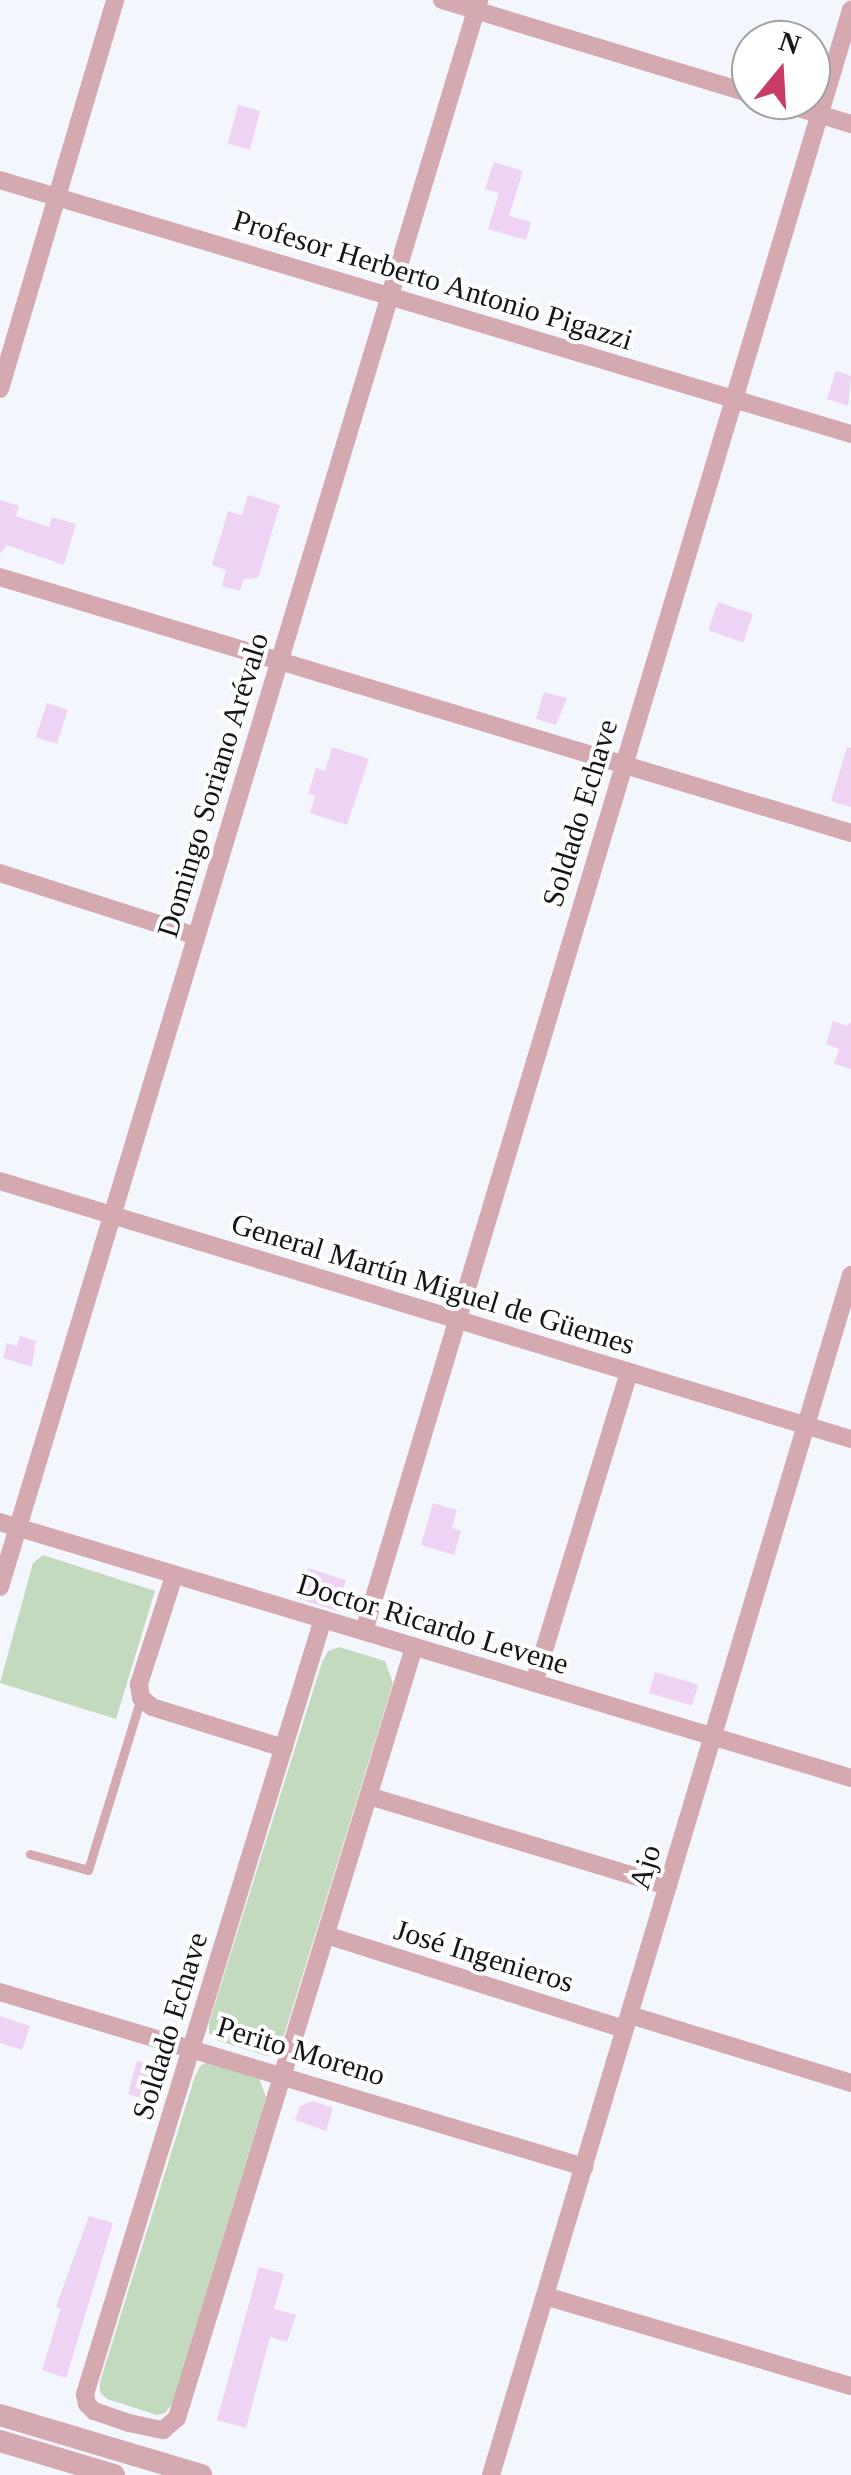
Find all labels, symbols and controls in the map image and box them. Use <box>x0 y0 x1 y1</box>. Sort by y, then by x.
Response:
north arrow <box>731 20 831 120</box>
text: N <box>775 25 804 61</box>
street label: Profesor Herberto Antonio Pigazzi <box>228 202 638 358</box>
street label: Domingo Soriano Arévalo <box>149 628 277 942</box>
street label: Soldado Echave <box>534 715 626 911</box>
street label: General Martín Miguel de Güemes <box>227 1205 639 1363</box>
street label: Doctor Ricardo Levene <box>293 1566 573 1682</box>
street label: Ajo <box>621 1840 669 1894</box>
street label: José Ingenieros <box>390 1912 578 2000</box>
street label: Soldado Echave <box>124 1928 216 2124</box>
street label: Perito Moreno <box>212 2008 390 2094</box>

